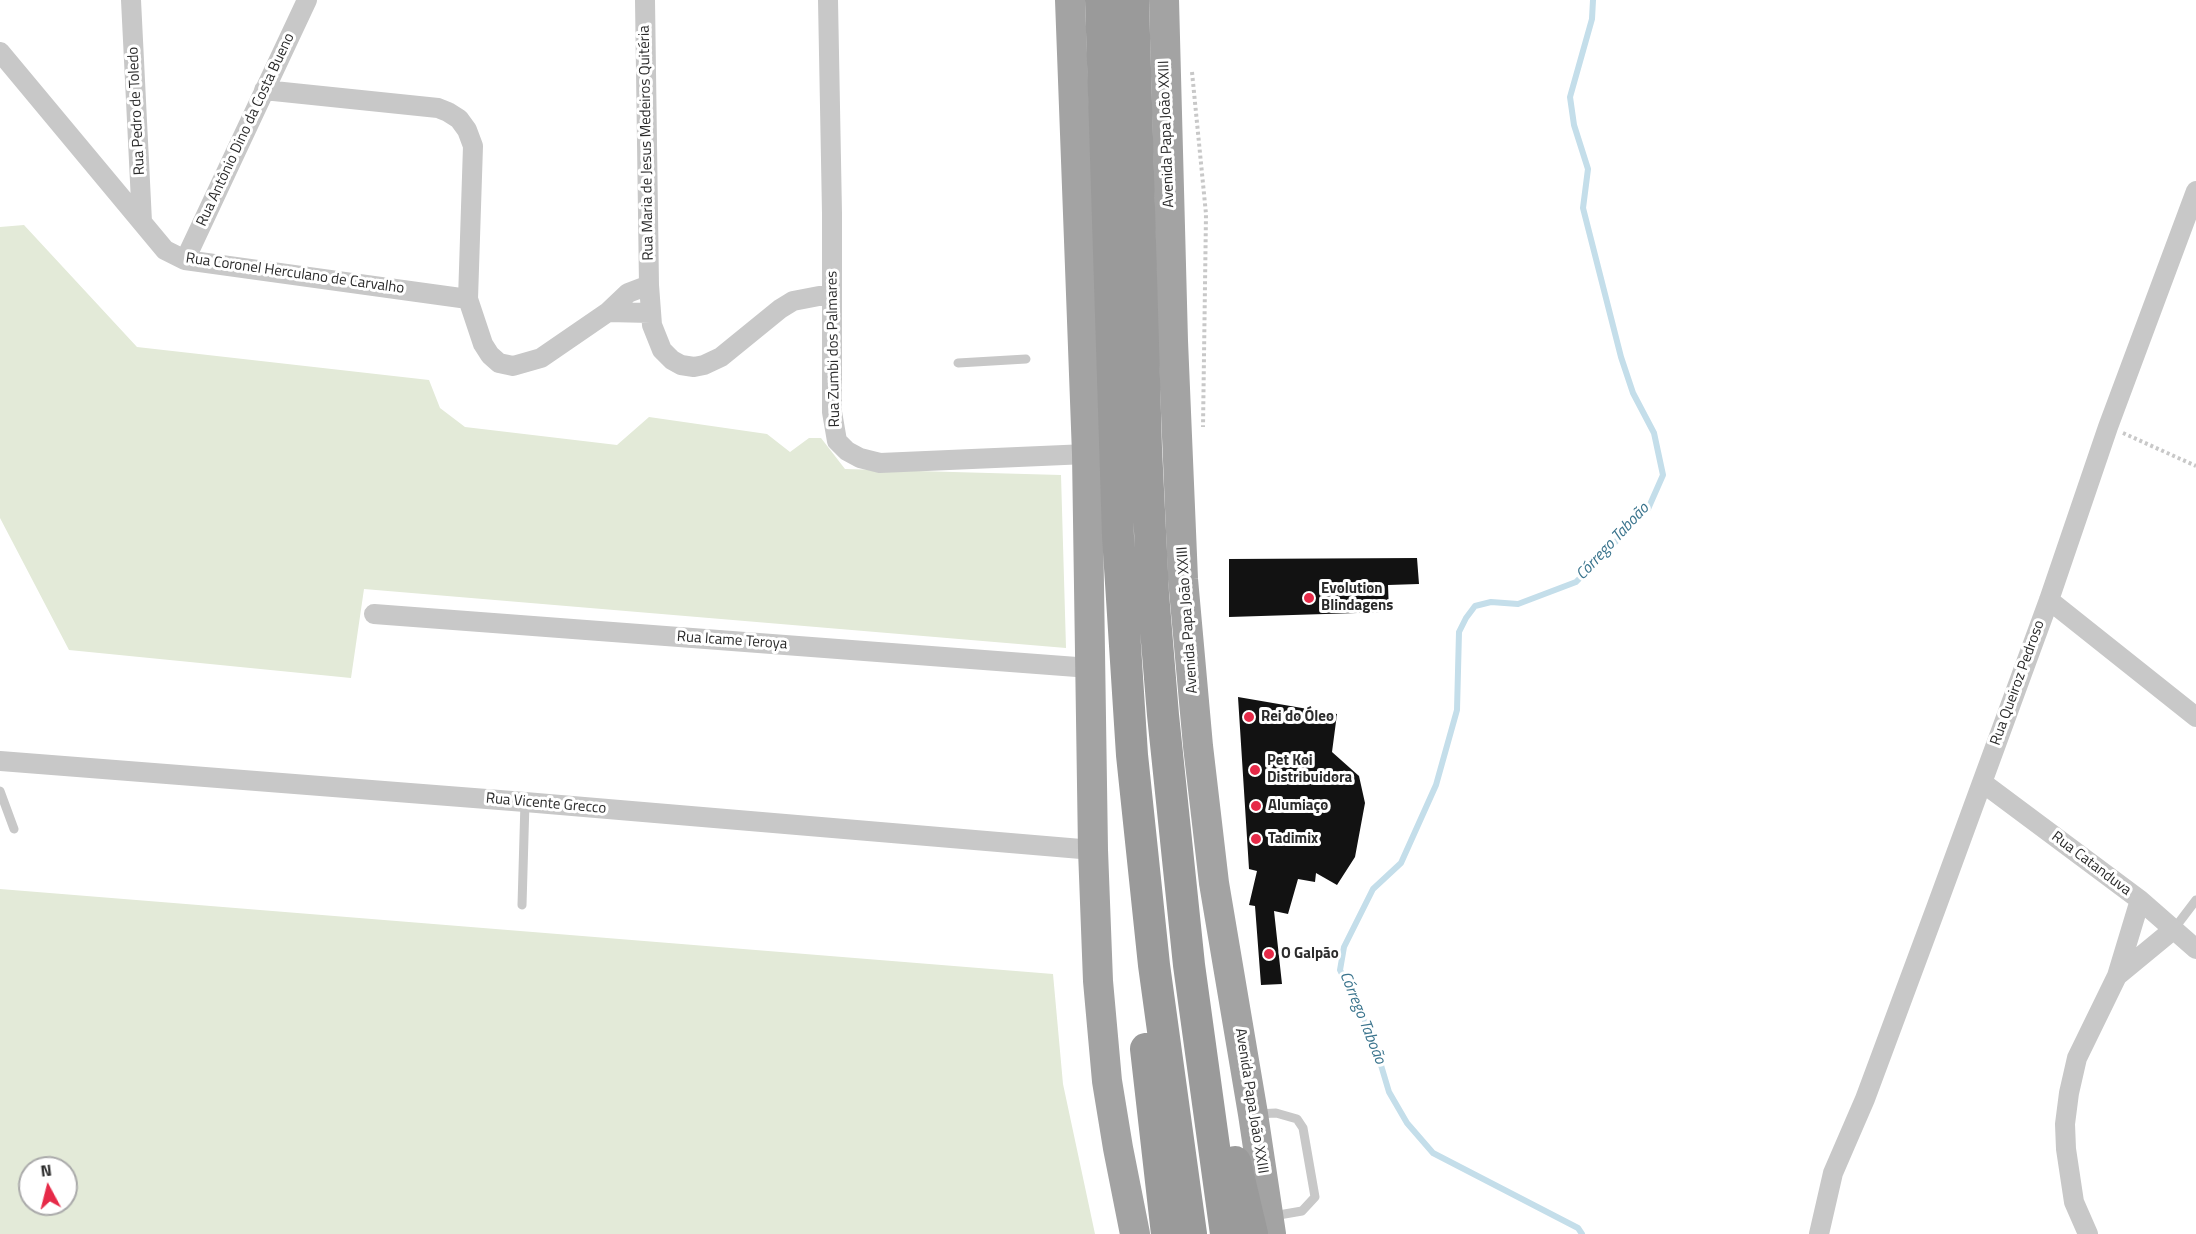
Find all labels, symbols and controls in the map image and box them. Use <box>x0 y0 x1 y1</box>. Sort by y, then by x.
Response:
street label: Rua Maria de Jesus Medeiros Quitéria <box>636 25 658 261</box>
street label: Rua Antônio Dino da Costa Bueno <box>193 30 299 230</box>
street label: Rua Pedro de Toledo <box>125 46 149 176</box>
street label: Avenida Papa João XXIII <box>1155 60 1179 208</box>
street label: Rua Coronel Herculano de Carvalho <box>185 250 405 298</box>
street label: Rua Zumbi dos Palmares <box>824 271 844 427</box>
water label: Córrego Taboão <box>1573 500 1653 584</box>
street label: Avenida Papa João XXIII <box>1174 546 1202 694</box>
place label: Evolution Blindagens <box>1321 580 1393 615</box>
marker: Evolution Blindagens <box>1302 591 1316 605</box>
street label: Rua Queiroz Pedroso <box>1987 618 2049 748</box>
street label: Rua Icame Teroya <box>676 628 788 654</box>
place label: Rei do Óleo <box>1261 708 1334 726</box>
marker: Rei do Óleo <box>1242 710 1256 724</box>
place label: Pet Koi Distribuidora <box>1267 752 1352 787</box>
marker: Pet Koi Distribuidora <box>1248 763 1262 777</box>
street label: Rua Vicente Grecco <box>485 790 607 818</box>
place label: Alumiaço <box>1268 797 1328 815</box>
marker: Alumiaço <box>1249 799 1263 813</box>
street label: Rua Catanduva <box>2048 828 2134 900</box>
place label: Tadimix <box>1268 830 1318 848</box>
marker: Tadimix <box>1249 832 1263 846</box>
place label: O Galpão <box>1281 945 1339 963</box>
marker: O Galpão <box>1262 947 1276 961</box>
water label: Córrego Taboão <box>1335 969 1389 1067</box>
street label: Avenida Papa João XXIII <box>1231 1027 1271 1175</box>
north arrow <box>18 1156 78 1216</box>
text: N <box>39 1158 53 1183</box>

